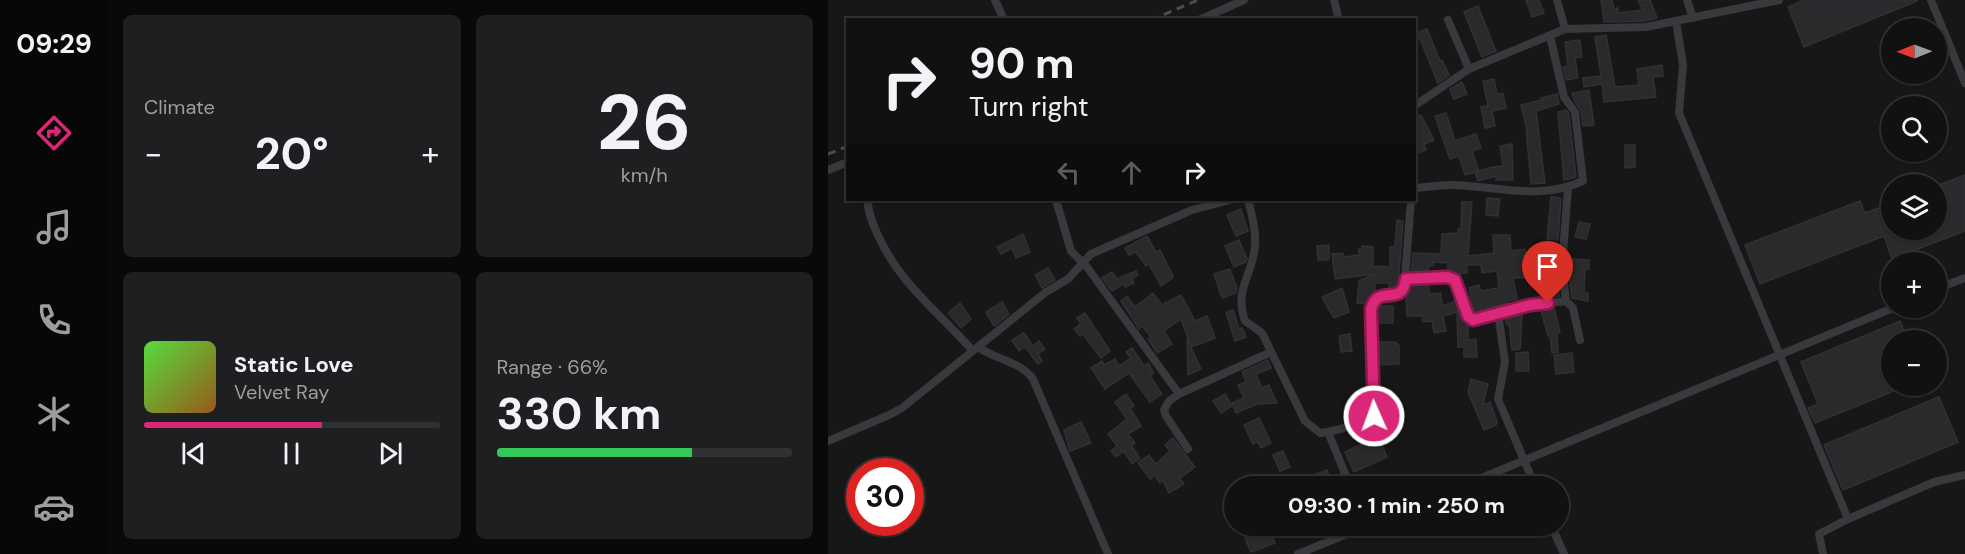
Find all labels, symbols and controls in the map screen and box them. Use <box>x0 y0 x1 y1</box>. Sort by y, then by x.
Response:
north arrow <box>1881 18 1947 84</box>
map controls <box>1881 18 1947 396</box>
text: 09:29 <box>16 26 92 61</box>
text: 90 m <box>969 36 1075 91</box>
icon: right <box>870 42 948 120</box>
text: 26 <box>597 72 691 173</box>
text: Turn right <box>969 89 1089 124</box>
text: Climate <box>144 94 215 120</box>
button: search <box>1881 96 1947 162</box>
icon: directions <box>33 112 75 154</box>
text: 20° <box>255 124 329 183</box>
text: − <box>144 132 162 175</box>
text: + <box>421 132 439 175</box>
icon: left <box>1052 156 1085 189</box>
icon: ahead <box>1115 156 1148 189</box>
icon: right <box>1178 156 1211 189</box>
text: km/h <box>621 162 668 188</box>
button: layers <box>1881 174 1947 240</box>
icon: music <box>33 206 75 248</box>
pin <box>1522 241 1573 303</box>
icon: arrive <box>1531 250 1564 283</box>
button: + <box>1881 252 1947 318</box>
icon: phone <box>33 299 75 341</box>
button: − <box>1881 330 1947 396</box>
text: Static Love <box>234 350 354 379</box>
text: Range · 66% <box>497 354 608 380</box>
text: Velvet Ray <box>234 379 329 405</box>
text: 330 km <box>497 384 661 443</box>
position arrow <box>1342 384 1406 448</box>
icon: climate <box>33 393 75 435</box>
icon: previous <box>177 437 210 470</box>
icon: pause <box>275 437 308 470</box>
icon: next <box>374 437 407 470</box>
speed limit sign: 30 <box>846 458 924 536</box>
icon: car <box>33 486 75 528</box>
text: 09:30 · 1 min · 250 m <box>1288 491 1505 520</box>

